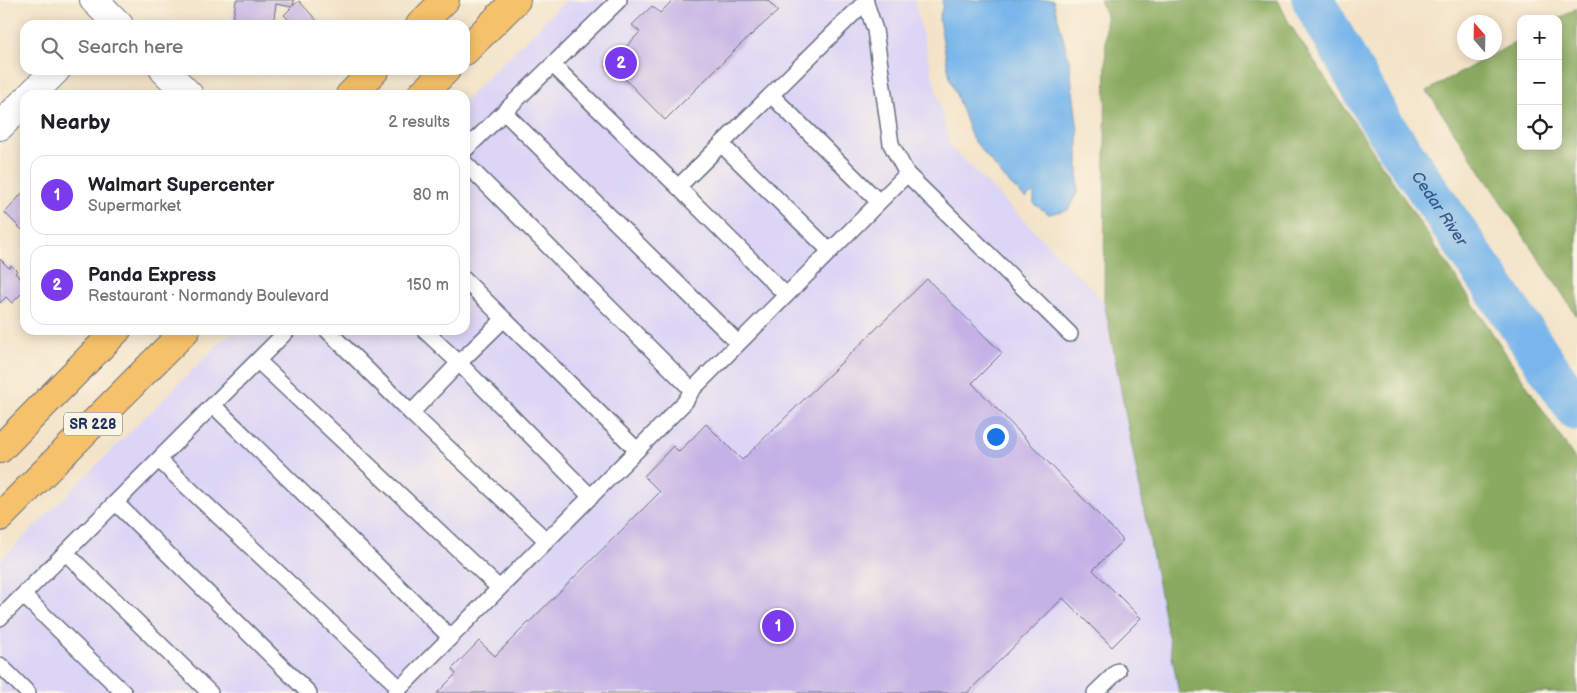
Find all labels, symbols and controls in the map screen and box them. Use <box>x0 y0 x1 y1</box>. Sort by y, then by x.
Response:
north arrow <box>1457 15 1502 60</box>
map controls <box>1517 15 1562 150</box>
button: + <box>1517 15 1562 60</box>
search box <box>20 20 470 75</box>
icon: search <box>38 34 66 62</box>
text: Search here <box>78 36 183 59</box>
pin: 2 <box>605 44 637 82</box>
button: − <box>1517 60 1562 105</box>
button: locate <box>1517 105 1562 150</box>
text: Nearby <box>40 110 110 135</box>
text: 2 results <box>388 113 450 132</box>
water label: Cedar River <box>1407 168 1472 251</box>
text: Walmart Supercenter <box>88 174 274 197</box>
text: 1 <box>54 186 60 205</box>
text: 80 m <box>413 186 449 205</box>
text: Supermarket <box>88 197 181 216</box>
text: Panda Express <box>88 264 216 287</box>
text: 2 <box>52 276 62 295</box>
text: 150 m <box>407 276 449 295</box>
text: Restaurant · Normandy Boulevard <box>88 287 329 306</box>
road number: SR 228 <box>64 412 122 436</box>
your location <box>983 424 1009 450</box>
pin: 1 <box>762 607 794 645</box>

